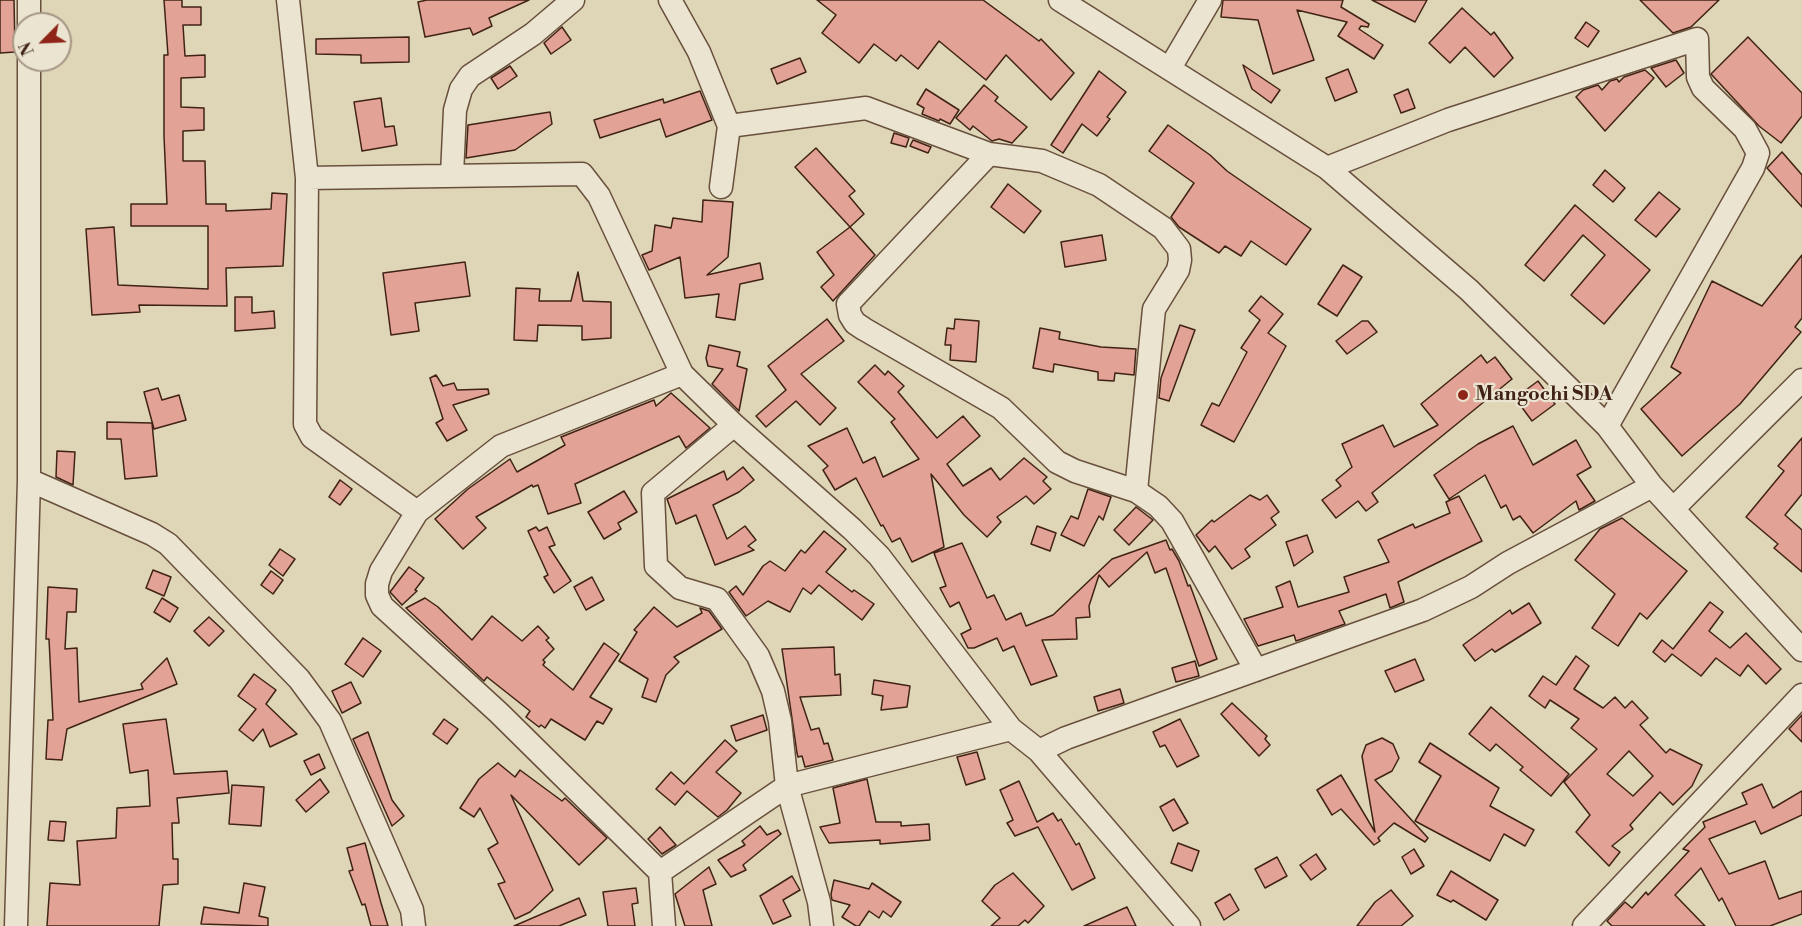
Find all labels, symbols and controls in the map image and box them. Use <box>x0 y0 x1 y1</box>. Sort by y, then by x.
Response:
north arrow <box>12 12 72 72</box>
text: N <box>16 39 39 58</box>
place label: Mangochi SDA <box>1475 383 1612 407</box>
marker: Mangochi SDA <box>1456 388 1470 402</box>

